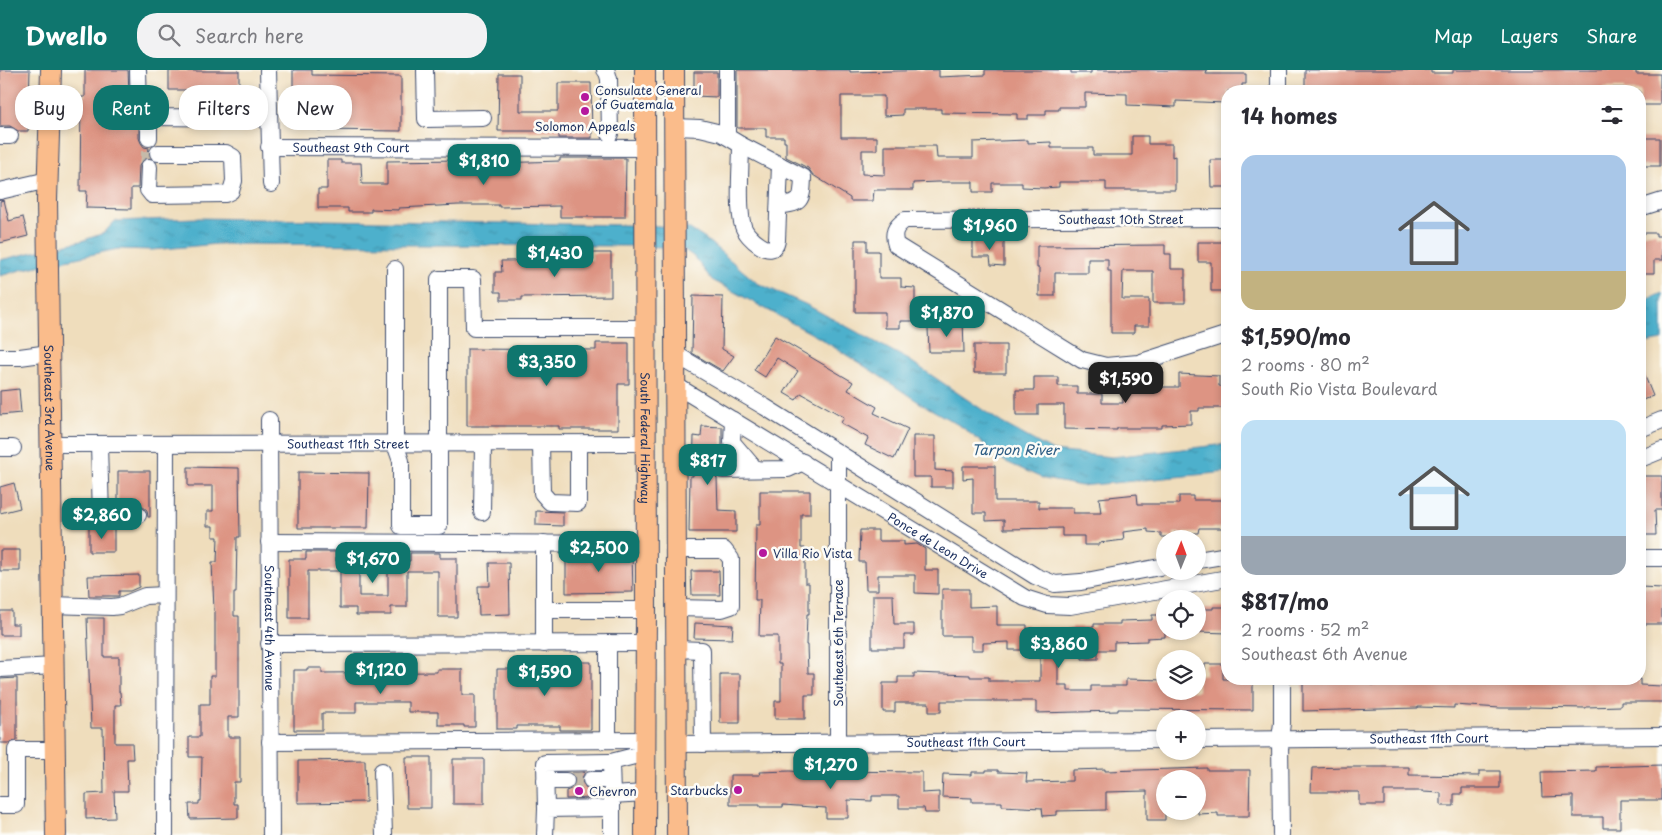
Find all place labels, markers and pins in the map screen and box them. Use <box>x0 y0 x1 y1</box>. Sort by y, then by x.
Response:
place label: Consulate General of Guatemala <box>595 81 702 113</box>
marker: Consulate General of Guatemala <box>579 91 591 103</box>
marker: Solomon Appeals <box>579 105 591 117</box>
place label: Solomon Appeals <box>535 117 636 135</box>
pin: $1,810 <box>443 144 525 186</box>
pin: $1,960 <box>949 208 1031 251</box>
pin: $1,430 <box>514 236 596 278</box>
pin: $1,870 <box>906 296 988 338</box>
pin: $3,350 <box>506 344 588 387</box>
pin: $1,590 <box>1085 362 1167 404</box>
pin: $817 <box>678 444 738 486</box>
pin: $2,860 <box>61 498 143 540</box>
pin: $2,500 <box>558 530 640 573</box>
pin: $1,670 <box>332 542 414 584</box>
place label: Villa Rio Vista <box>773 544 853 562</box>
marker: Villa Rio Vista <box>757 547 769 559</box>
pin: $3,860 <box>1018 626 1100 669</box>
pin: $1,120 <box>340 652 422 695</box>
pin: $1,590 <box>504 654 586 697</box>
pin: $1,270 <box>790 748 872 790</box>
place label: Starbucks <box>670 781 728 799</box>
place label: Chevron <box>589 782 637 800</box>
marker: Starbucks <box>732 784 744 796</box>
marker: Chevron <box>573 785 585 797</box>

